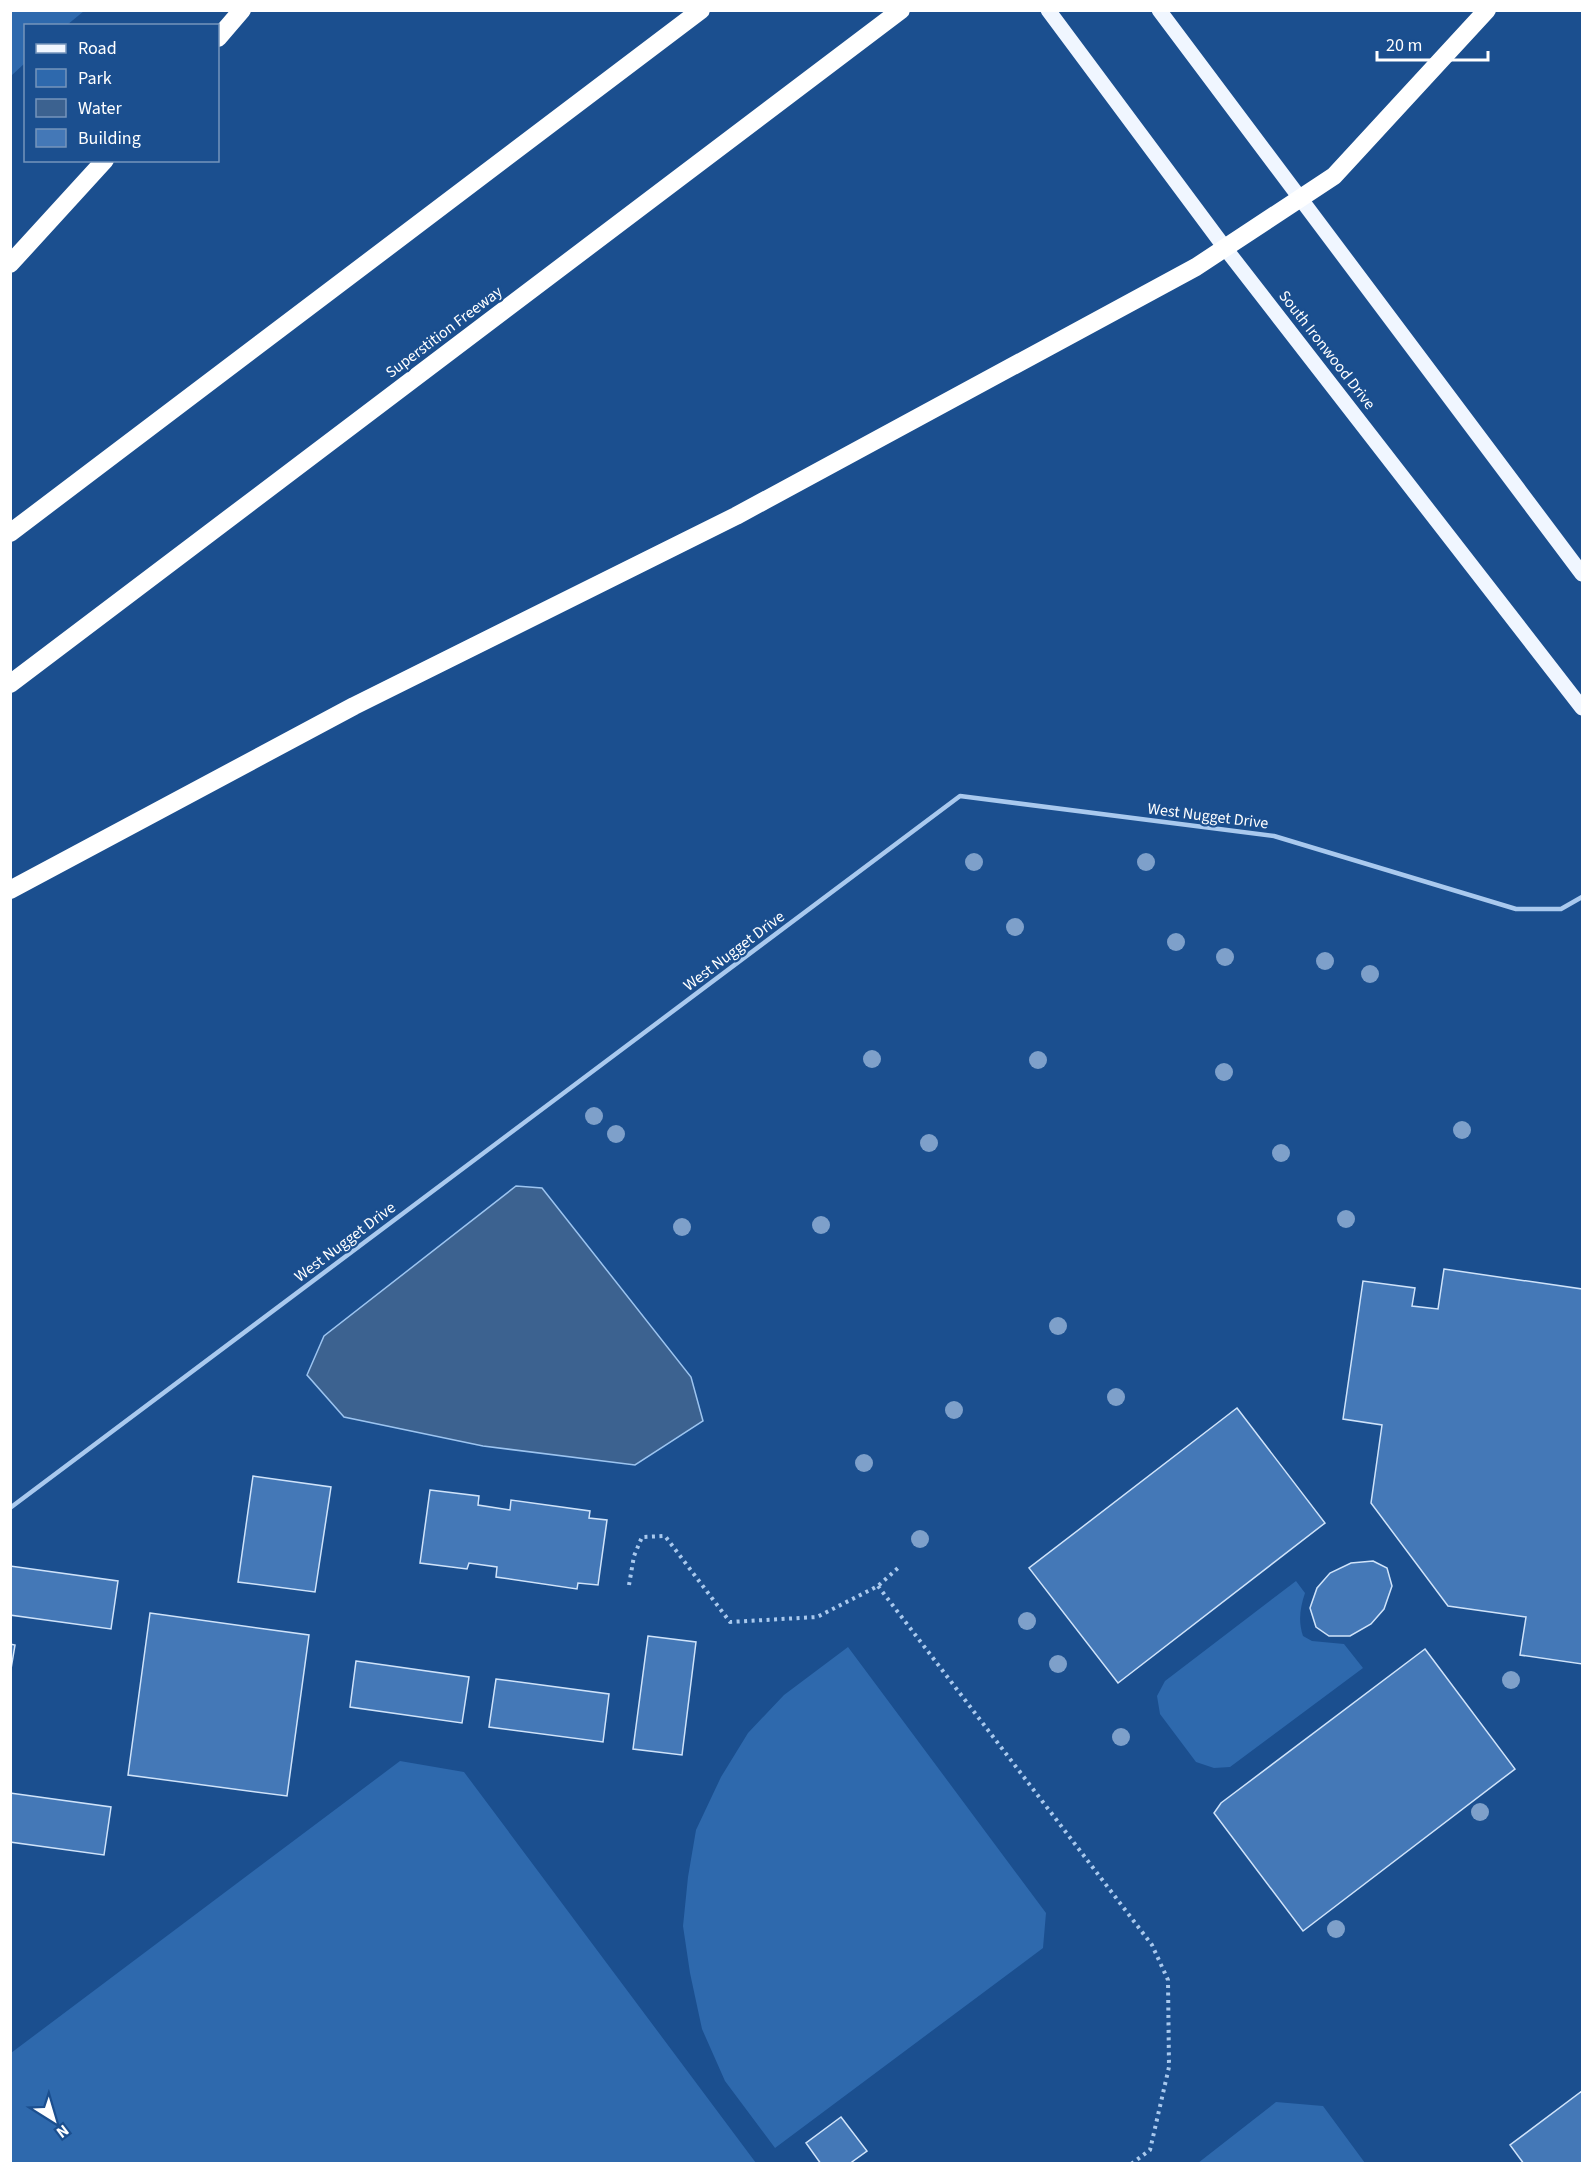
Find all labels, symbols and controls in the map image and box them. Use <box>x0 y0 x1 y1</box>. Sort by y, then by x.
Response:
legend <box>24 24 219 162</box>
scale bar <box>1377 24 1488 62</box>
text: 20 m <box>1386 33 1422 58</box>
text: Road <box>78 36 117 61</box>
text: Park <box>78 66 112 91</box>
text: Water <box>78 96 122 121</box>
text: Building <box>78 126 141 151</box>
street label: Superstition Freeway <box>381 280 507 383</box>
street label: South Ironwood Drive <box>1273 286 1381 414</box>
street label: West Nugget Drive <box>1146 798 1270 834</box>
street label: West Nugget Drive <box>679 906 789 996</box>
street label: West Nugget Drive <box>290 1197 400 1287</box>
north arrow <box>24 2090 84 2150</box>
text: N <box>52 2119 73 2143</box>

